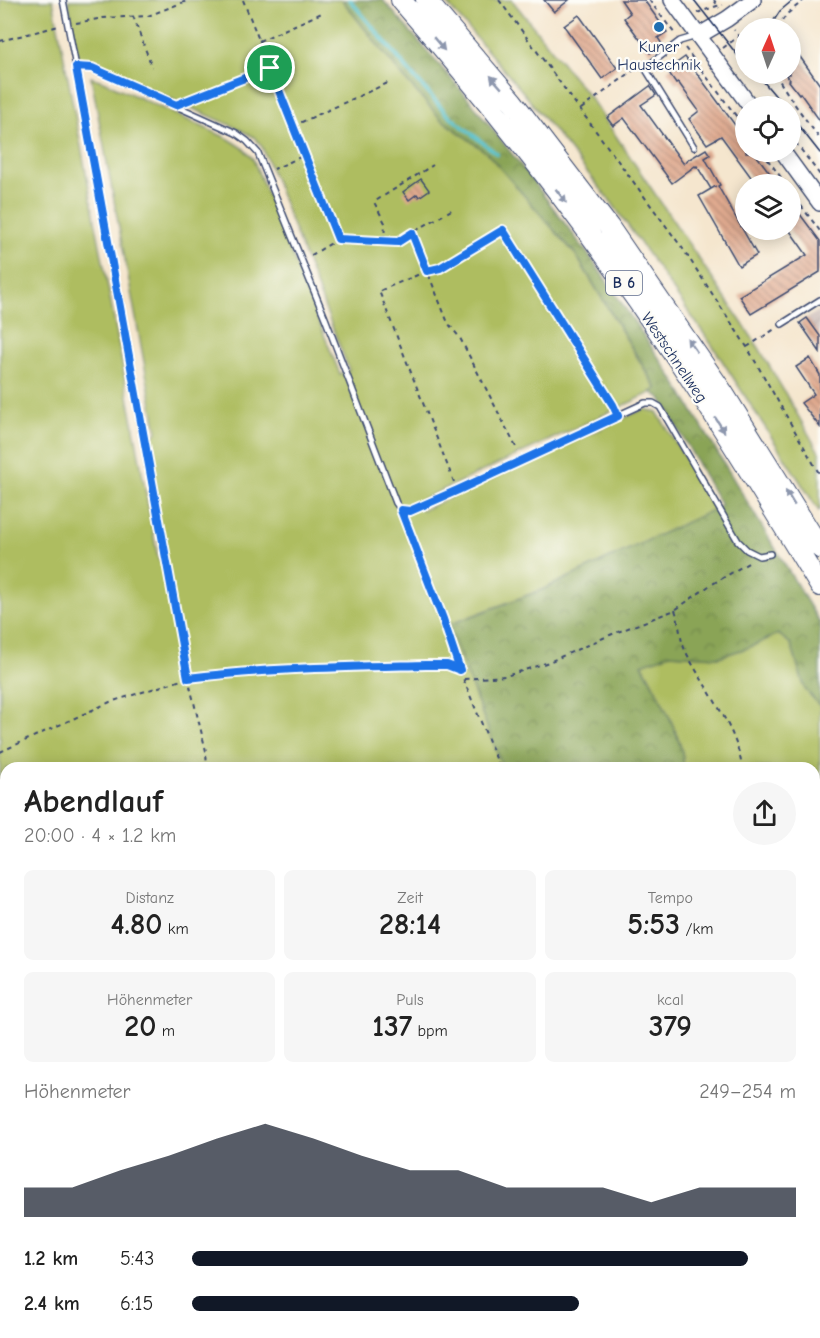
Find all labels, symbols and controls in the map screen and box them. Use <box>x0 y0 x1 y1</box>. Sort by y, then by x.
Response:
north arrow <box>735 18 801 84</box>
map controls <box>735 18 801 240</box>
marker: Kuner Haustechnik <box>652 20 666 34</box>
one-way arrow <box>432 36 445 51</box>
place label: Kuner Haustechnik <box>617 38 701 74</box>
pin <box>244 42 295 93</box>
icon: arrive <box>253 51 286 84</box>
one-way arrow <box>490 74 503 90</box>
button: locate <box>735 96 801 162</box>
button: layers <box>735 174 801 240</box>
one-way arrow <box>555 188 568 204</box>
road number: B 6 <box>606 271 642 295</box>
street label: Westschnellweg <box>637 309 711 406</box>
one-way arrow <box>687 337 698 353</box>
one-way arrow <box>714 417 725 433</box>
one-way arrow <box>784 490 795 506</box>
text: Abendlauf <box>24 782 163 820</box>
button: share <box>733 782 796 845</box>
text: 20:00 · 4 × 1.2 km <box>24 824 176 847</box>
text: Distanz <box>125 889 174 907</box>
text: Zeit <box>397 889 423 907</box>
text: Tempo <box>648 889 693 907</box>
text: 4.80 <box>110 907 163 942</box>
text: 28:14 <box>379 907 441 942</box>
text: 5:53 <box>627 907 680 942</box>
text: km <box>163 920 189 938</box>
text: /km <box>680 920 713 938</box>
text: Höhenmeter <box>107 991 192 1009</box>
text: Puls <box>396 991 424 1009</box>
text: kcal <box>657 991 684 1009</box>
text: 20 <box>124 1009 156 1044</box>
text: 137 <box>372 1009 412 1044</box>
text: 379 <box>649 1009 692 1044</box>
text: m <box>156 1022 175 1040</box>
text: bpm <box>412 1022 448 1040</box>
text: Höhenmeter <box>24 1080 131 1103</box>
text: 249–254 m <box>699 1080 796 1103</box>
text: 1.2 km <box>24 1247 78 1270</box>
text: 5:43 <box>120 1247 154 1270</box>
text: 2.4 km <box>24 1292 80 1315</box>
text: 6:15 <box>120 1292 153 1315</box>

